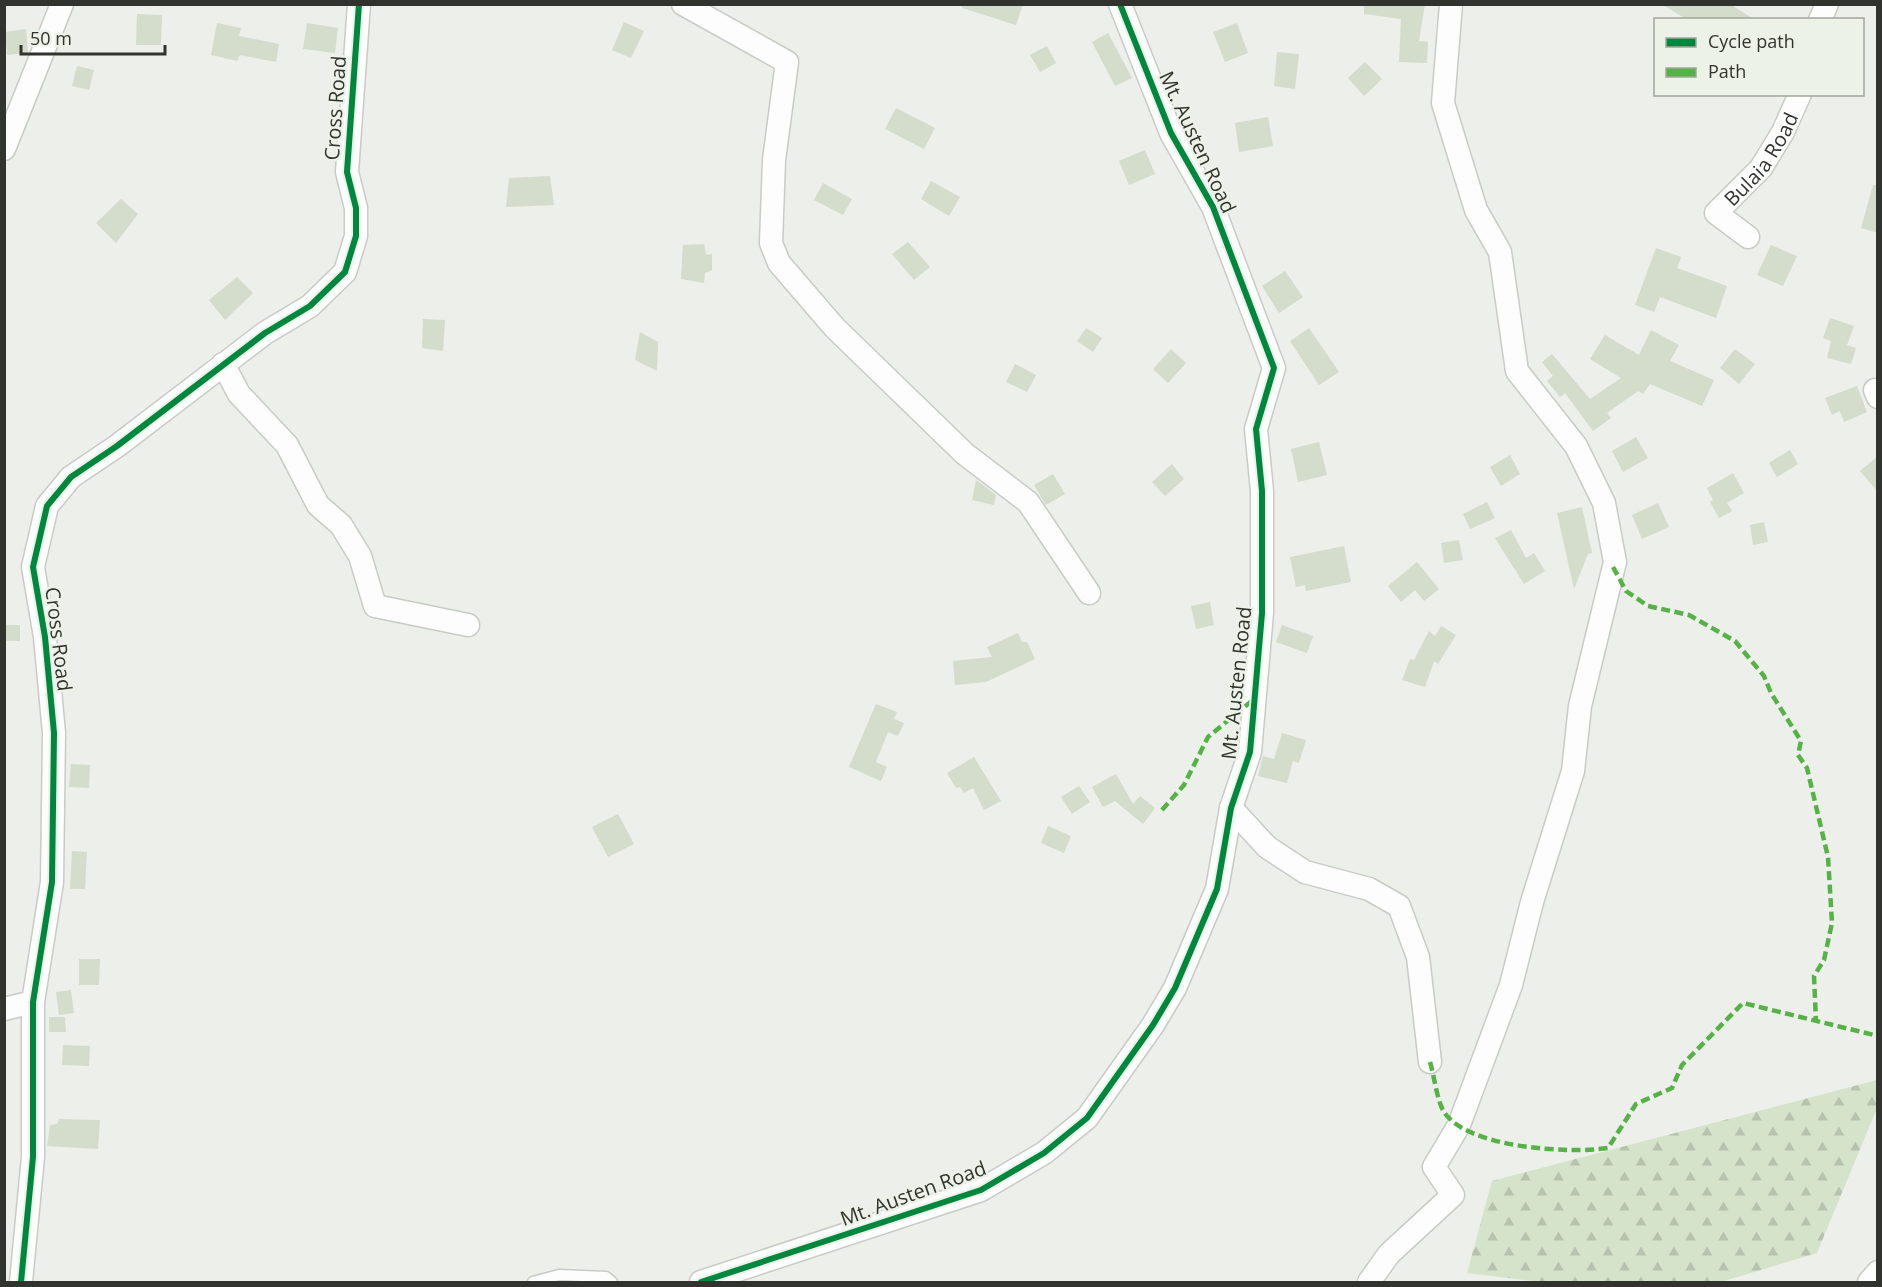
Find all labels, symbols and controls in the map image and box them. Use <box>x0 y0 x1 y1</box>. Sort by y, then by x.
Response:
scale bar <box>21 18 165 56</box>
legend <box>1654 18 1864 96</box>
text: 50 m <box>30 26 72 50</box>
text: Cycle path <box>1708 29 1795 53</box>
street label: Cross Road <box>318 55 352 161</box>
text: Path <box>1708 59 1746 83</box>
street label: Mt. Austen Road <box>1153 67 1243 217</box>
street label: Bulaia Road <box>1718 108 1804 211</box>
street label: Cross Road <box>39 585 79 693</box>
street label: Mt. Austen Road <box>1215 605 1257 761</box>
street label: Mt. Austen Road <box>836 1154 990 1232</box>

